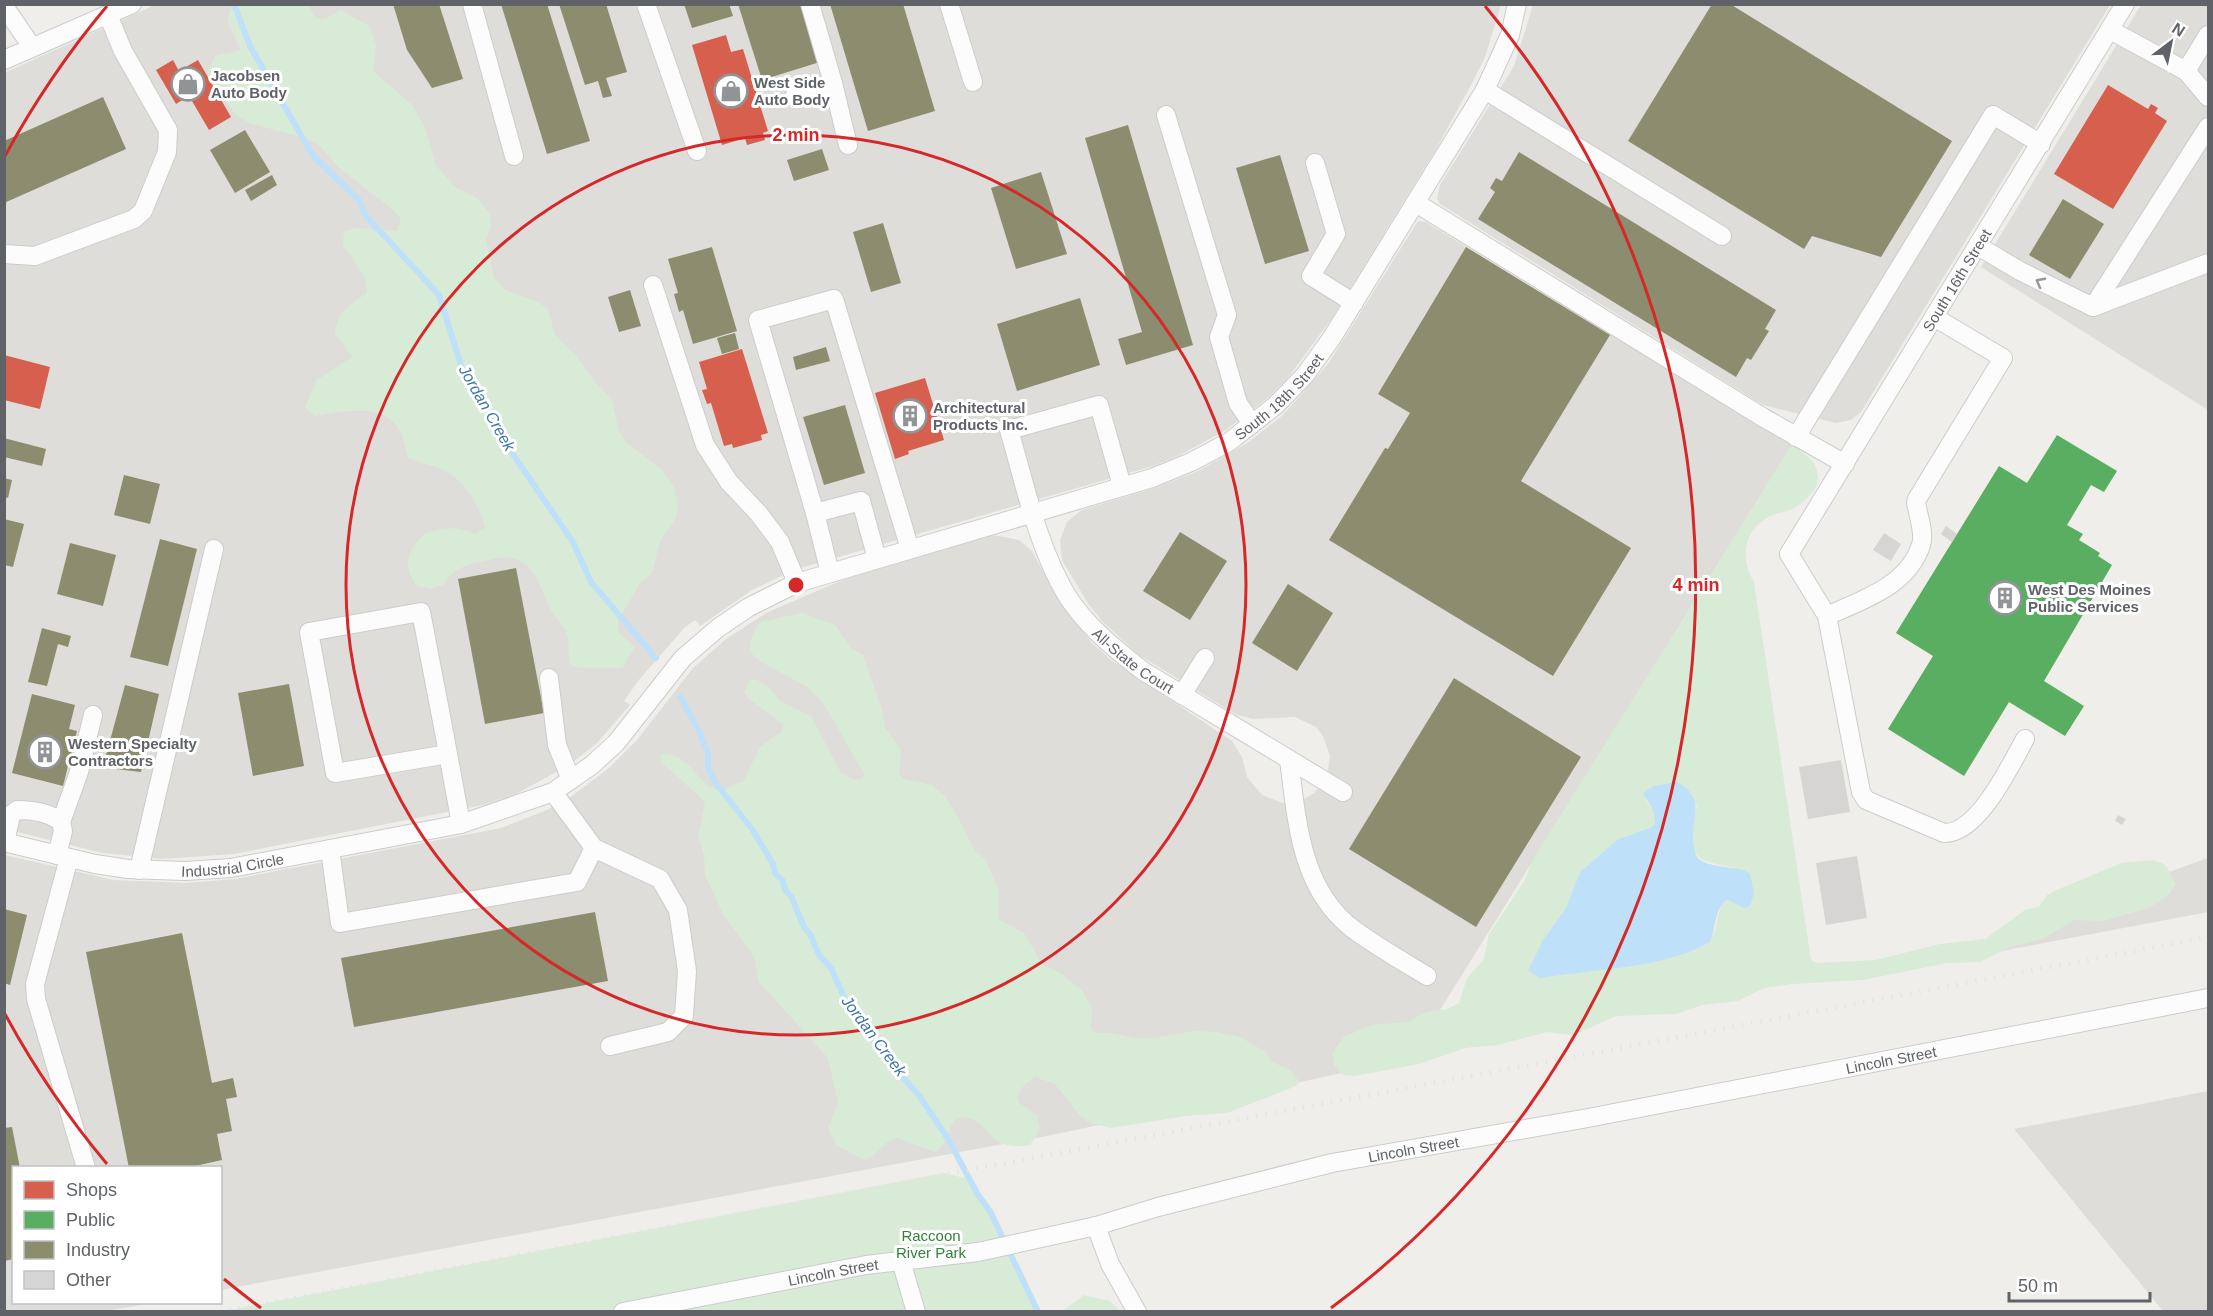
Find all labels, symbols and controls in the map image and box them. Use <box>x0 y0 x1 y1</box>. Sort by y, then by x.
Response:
north arrow <box>2141 12 2201 72</box>
text: N <box>2169 19 2188 40</box>
shop icon: Jacobsen Auto Body <box>170 66 206 102</box>
place label: Jacobsen Auto Body <box>211 67 287 101</box>
shop icon: West Side Auto Body <box>713 73 749 109</box>
place label: West Side Auto Body <box>754 74 830 108</box>
text: 2 min <box>772 125 820 145</box>
street label: South 16th Street <box>1919 225 1995 334</box>
one-way arrow <box>2036 278 2047 289</box>
street label: South 18th Street <box>1231 350 1327 443</box>
water label: Jordan Creek <box>455 361 519 455</box>
building icon: Architectural Products Inc. <box>892 398 928 434</box>
place label: Architectural Products Inc. <box>933 399 1028 433</box>
centre of rings <box>786 575 806 595</box>
text: 4 min <box>1672 575 1720 595</box>
building icon: West Des Moines Public Services <box>1987 580 2023 616</box>
place label: West Des Moines Public Services <box>2028 581 2151 615</box>
street label: All-State Court <box>1089 624 1178 697</box>
building icon: Western Specialty Contractors <box>27 734 63 770</box>
place label: Western Specialty Contractors <box>68 735 198 769</box>
street label: Industrial Circle <box>181 850 285 880</box>
water label: Jordan Creek <box>838 992 910 1080</box>
street label: Lincoln Street <box>1844 1042 1939 1076</box>
street label: Lincoln Street <box>1367 1132 1461 1165</box>
legend <box>12 1166 222 1304</box>
text: Shops <box>66 1180 117 1200</box>
text: Public <box>66 1210 115 1230</box>
park label: Raccoon River Park <box>896 1227 967 1261</box>
text: Industry <box>66 1240 130 1260</box>
street label: Lincoln Street <box>786 1255 880 1288</box>
scale bar <box>2009 1265 2150 1303</box>
text: Other <box>66 1270 111 1290</box>
text: 50 m <box>2018 1276 2058 1296</box>

